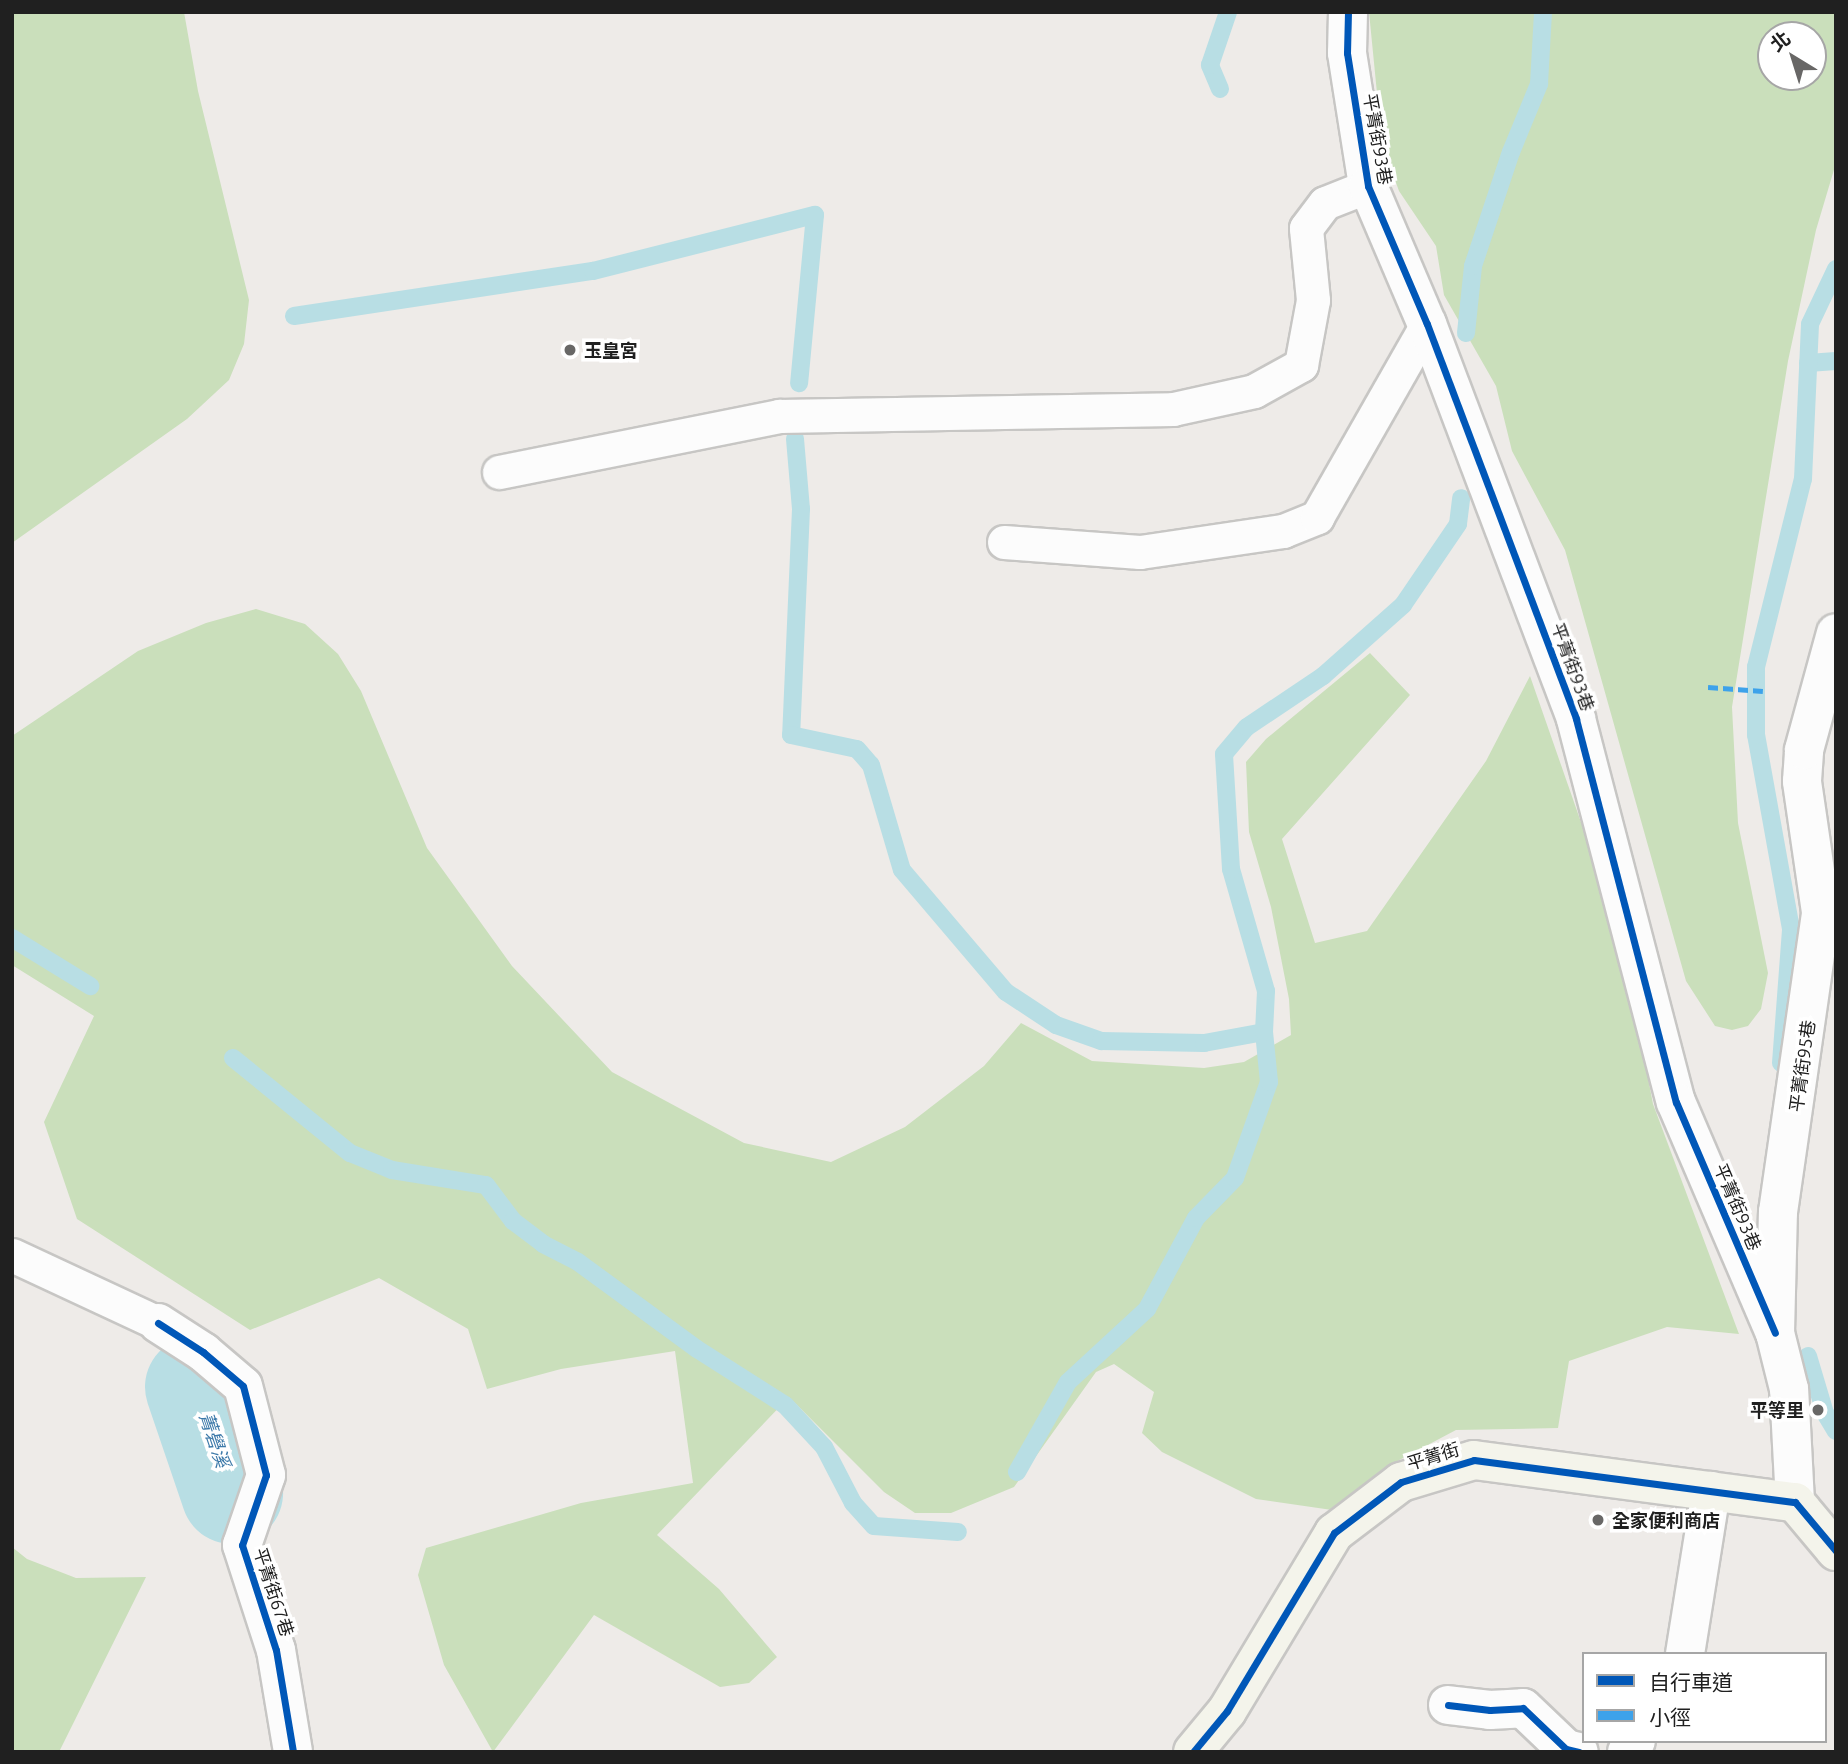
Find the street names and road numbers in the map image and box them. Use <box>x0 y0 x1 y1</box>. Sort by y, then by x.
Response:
street label: 平菁街93巷 <box>1359 92 1397 186</box>
street label: 平菁街93巷 <box>1547 620 1599 714</box>
street label: 平菁街95巷 <box>1785 1019 1819 1113</box>
street label: 平菁街93巷 <box>1710 1160 1766 1254</box>
street label: 平菁街 <box>1404 1438 1462 1474</box>
street label: 平菁街67巷 <box>249 1545 299 1639</box>

